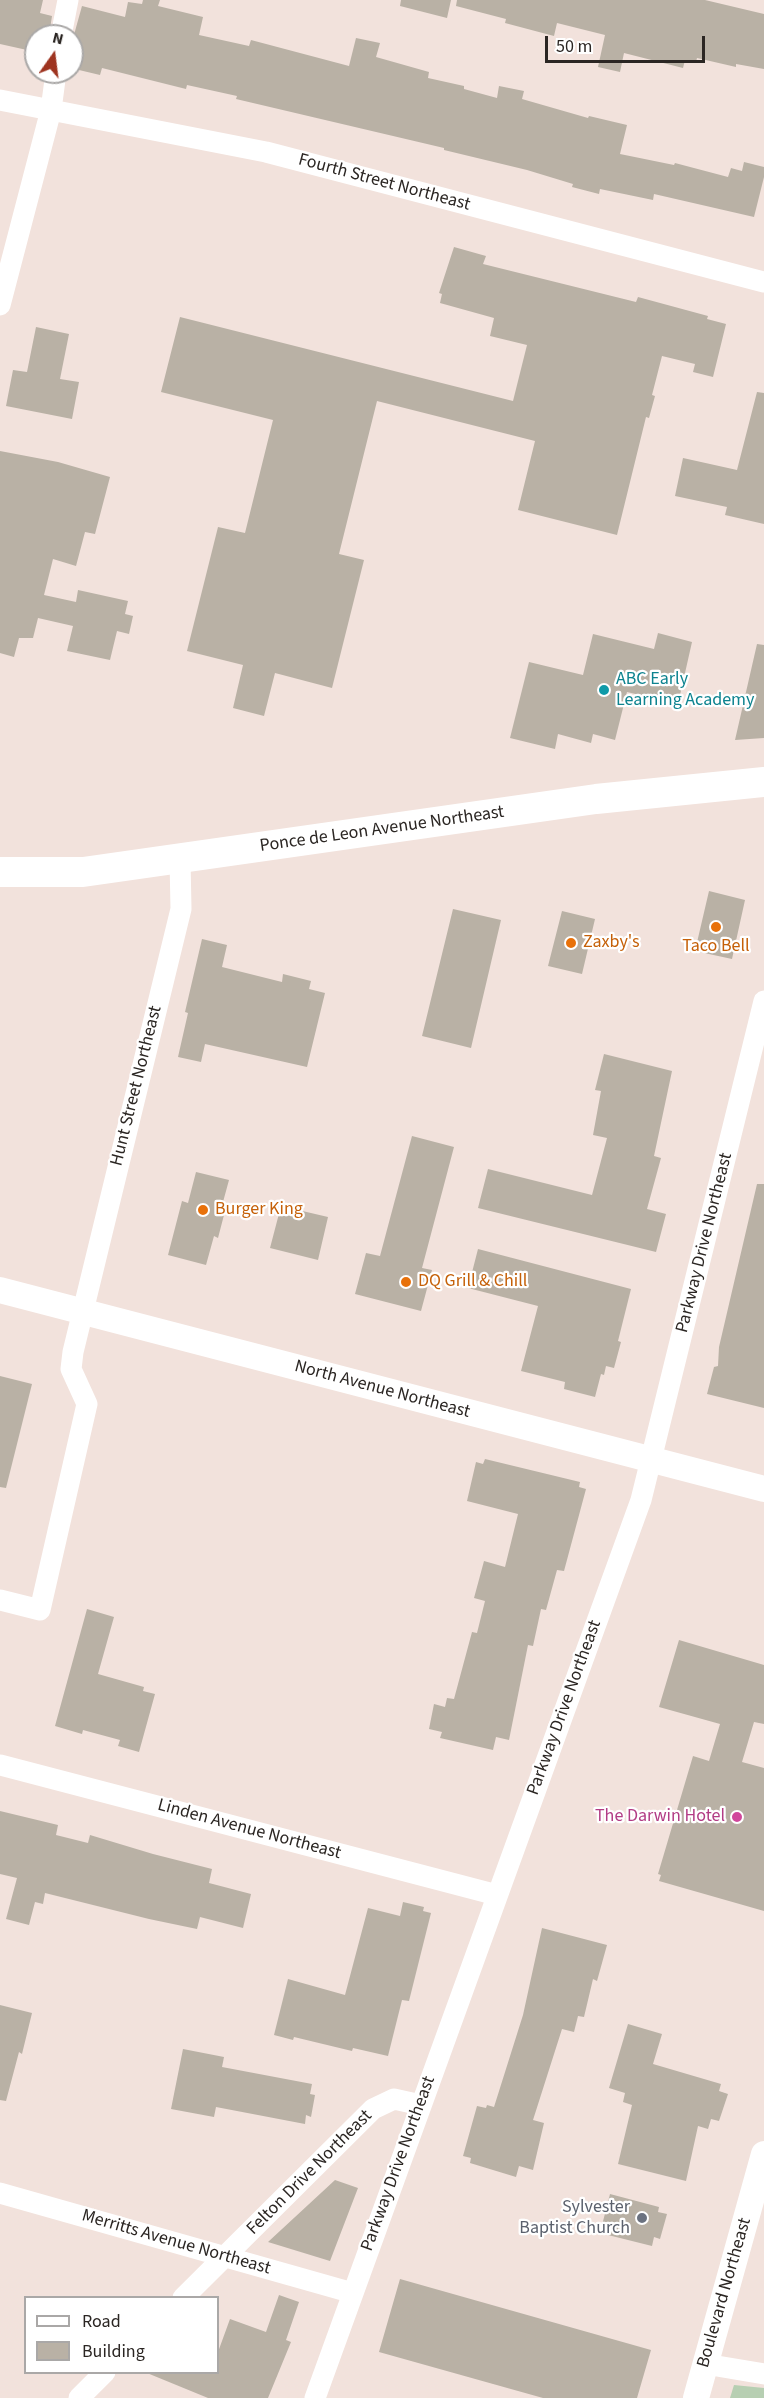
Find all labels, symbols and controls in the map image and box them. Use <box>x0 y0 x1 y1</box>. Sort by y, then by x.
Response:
north arrow <box>24 24 84 84</box>
scale bar <box>548 24 708 62</box>
text: N <box>50 27 66 50</box>
text: 50 m <box>556 34 592 59</box>
street label: Fourth Street Northeast <box>296 150 472 216</box>
place label: ABC Early Learning Academy <box>616 669 754 712</box>
marker: ABC Early Learning Academy <box>597 683 611 697</box>
street label: Ponce de Leon Avenue Northeast <box>258 802 506 858</box>
marker: Taco Bell <box>709 920 723 934</box>
place label: Zaxby's <box>583 932 639 954</box>
marker: Zaxby's <box>564 936 578 950</box>
place label: Taco Bell <box>682 936 750 958</box>
street label: Hunt Street Northeast <box>107 1004 167 1168</box>
street label: Parkway Drive Northeast <box>672 1151 738 1335</box>
place label: Burger King <box>215 1199 303 1221</box>
marker: Burger King <box>196 1203 210 1217</box>
place label: DQ Grill & Chill <box>418 1271 527 1293</box>
marker: DQ Grill & Chill <box>399 1275 413 1289</box>
street label: North Avenue Northeast <box>292 1356 472 1424</box>
street label: Parkway Drive Northeast <box>523 1618 607 1798</box>
street label: Linden Avenue Northeast <box>155 1795 343 1865</box>
place label: The Darwin Hotel <box>595 1806 725 1828</box>
marker: The Darwin Hotel <box>730 1810 744 1824</box>
street label: Parkway Drive Northeast <box>357 2074 441 2254</box>
street label: Felton Drive Northeast <box>243 2106 377 2240</box>
place label: Sylvester Baptist Church <box>519 2197 630 2240</box>
street label: Merritts Avenue Northeast <box>79 2206 273 2280</box>
marker: Sylvester Baptist Church <box>635 2211 649 2225</box>
street label: Boulevard Northeast <box>693 2215 757 2371</box>
legend <box>24 2296 219 2374</box>
text: Road <box>82 2309 121 2334</box>
text: Building <box>82 2339 145 2364</box>

